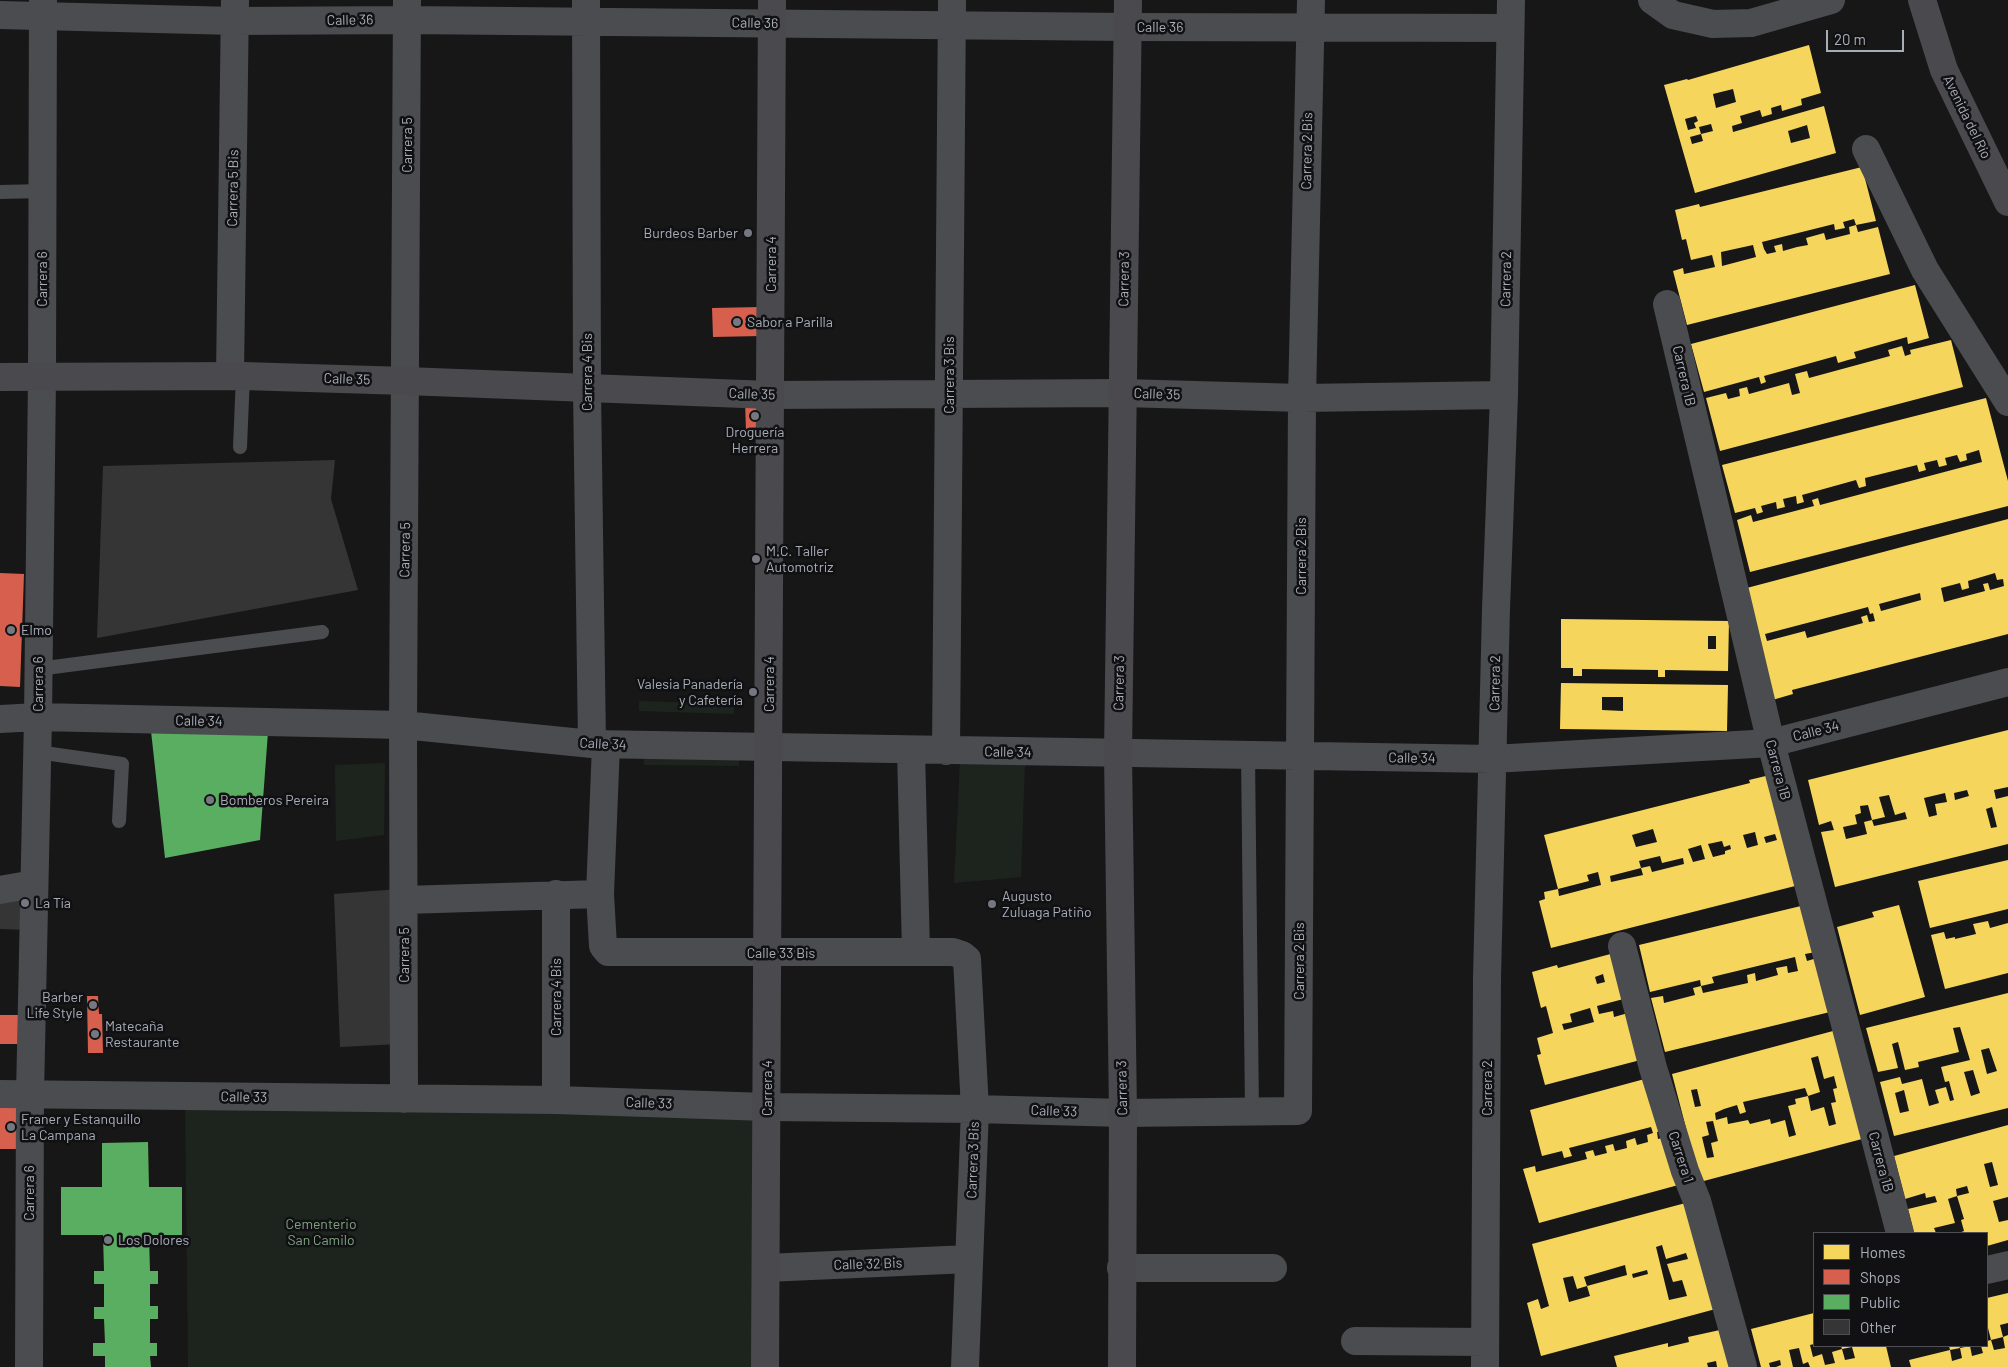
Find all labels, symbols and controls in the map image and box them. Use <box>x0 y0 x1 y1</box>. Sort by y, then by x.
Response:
street label: Calle 36 <box>327 11 373 29</box>
street label: Calle 36 <box>732 14 778 32</box>
street label: Calle 36 <box>1137 19 1183 35</box>
scale bar <box>1828 20 1906 52</box>
text: 20 m <box>1834 30 1866 48</box>
street label: Avenida del Río <box>1940 72 1994 162</box>
street label: Carrera 2 Bis <box>1298 112 1316 190</box>
street label: Carrera 5 <box>399 117 415 173</box>
street label: Carrera 5 Bis <box>224 149 242 227</box>
place label: Burdeos Barber <box>644 225 738 241</box>
marker: Burdeos Barber <box>742 227 754 239</box>
street label: Carrera 4 <box>763 236 779 292</box>
street label: Carrera 6 <box>34 251 50 307</box>
street label: Carrera 3 <box>1115 251 1133 307</box>
street label: Carrera 2 <box>1497 251 1515 307</box>
place label: Sabor a Parilla <box>747 314 833 330</box>
marker: Sabor a Parilla <box>731 316 743 328</box>
street label: Carrera 4 Bis <box>579 333 595 411</box>
street label: Carrera 3 Bis <box>941 336 957 414</box>
street label: Carrera 1B <box>1669 344 1699 408</box>
street label: Calle 35 <box>323 370 371 388</box>
street label: Calle 35 <box>728 385 776 403</box>
street label: Calle 35 <box>1133 385 1181 403</box>
marker: Droguería Herrera <box>749 410 761 422</box>
place label: Droguería Herrera <box>726 424 784 457</box>
street label: Carrera 2 Bis <box>1293 517 1309 595</box>
street label: Carrera 5 <box>396 522 414 578</box>
place label: M.C. Taller Automotriz <box>766 543 834 576</box>
marker: M.C. Taller Automotriz <box>750 553 762 565</box>
place label: Elmo <box>21 622 52 638</box>
marker: Elmo <box>5 624 17 636</box>
street label: Carrera 3 <box>1110 655 1128 711</box>
street label: Carrera 2 <box>1486 655 1504 711</box>
street label: Carrera 6 <box>30 656 46 712</box>
street label: Carrera 4 <box>761 656 777 712</box>
place label: Valesia Panadería y Cafetería <box>637 676 743 709</box>
marker: Valesia Panadería y Cafetería <box>747 686 759 698</box>
street label: Calle 34 <box>175 712 223 730</box>
street label: Calle 34 <box>1791 717 1841 745</box>
street label: Calle 34 <box>579 734 627 754</box>
street label: Carrera 1B <box>1762 738 1794 802</box>
street label: Calle 34 <box>984 743 1032 761</box>
street label: Calle 34 <box>1388 749 1436 767</box>
place label: Bomberos Pereira <box>220 792 329 808</box>
marker: Bomberos Pereira <box>204 794 216 806</box>
place label: Augusto Zuluaga Patiño <box>1002 888 1092 920</box>
place label: La Tía <box>35 895 71 911</box>
marker: La Tía <box>19 897 31 909</box>
marker: Augusto Zuluaga Patiño <box>986 898 998 910</box>
street label: Carrera 2 Bis <box>1291 922 1307 1000</box>
street label: Carrera 5 <box>396 927 412 983</box>
street label: Calle 33 Bis <box>747 945 815 961</box>
street label: Carrera 4 Bis <box>548 958 564 1036</box>
place label: Barber Life Style <box>26 989 83 1022</box>
marker: Barber Life Style <box>87 999 99 1011</box>
place label: Matecaña Restaurante <box>105 1018 179 1050</box>
marker: Matecaña Restaurante <box>89 1028 101 1040</box>
street label: Carrera 4 <box>759 1060 775 1116</box>
street label: Carrera 3 <box>1113 1060 1131 1116</box>
street label: Carrera 2 <box>1479 1060 1495 1116</box>
street label: Calle 33 <box>221 1088 267 1106</box>
street label: Calle 33 <box>625 1094 673 1112</box>
street label: Calle 33 <box>1030 1102 1078 1120</box>
place label: Franer y Estanquillo La Campana <box>21 1111 141 1144</box>
marker: Franer y Estanquillo La Campana <box>5 1121 17 1133</box>
street label: Carrera 3 Bis <box>963 1121 983 1199</box>
street label: Carrera 1 <box>1665 1129 1697 1185</box>
street label: Carrera 1B <box>1865 1130 1897 1194</box>
street label: Carrera 6 <box>21 1165 37 1221</box>
park label: Cementerio San Camilo <box>285 1216 357 1248</box>
place label: Los Dolores <box>118 1232 189 1248</box>
legend <box>1813 1232 1988 1347</box>
marker: Los Dolores <box>102 1234 114 1246</box>
text: Homes <box>1860 1243 1905 1261</box>
street label: Calle 32 Bis <box>833 1254 903 1274</box>
text: Shops <box>1860 1268 1900 1286</box>
text: Public <box>1860 1293 1900 1311</box>
text: Other <box>1860 1318 1896 1336</box>

